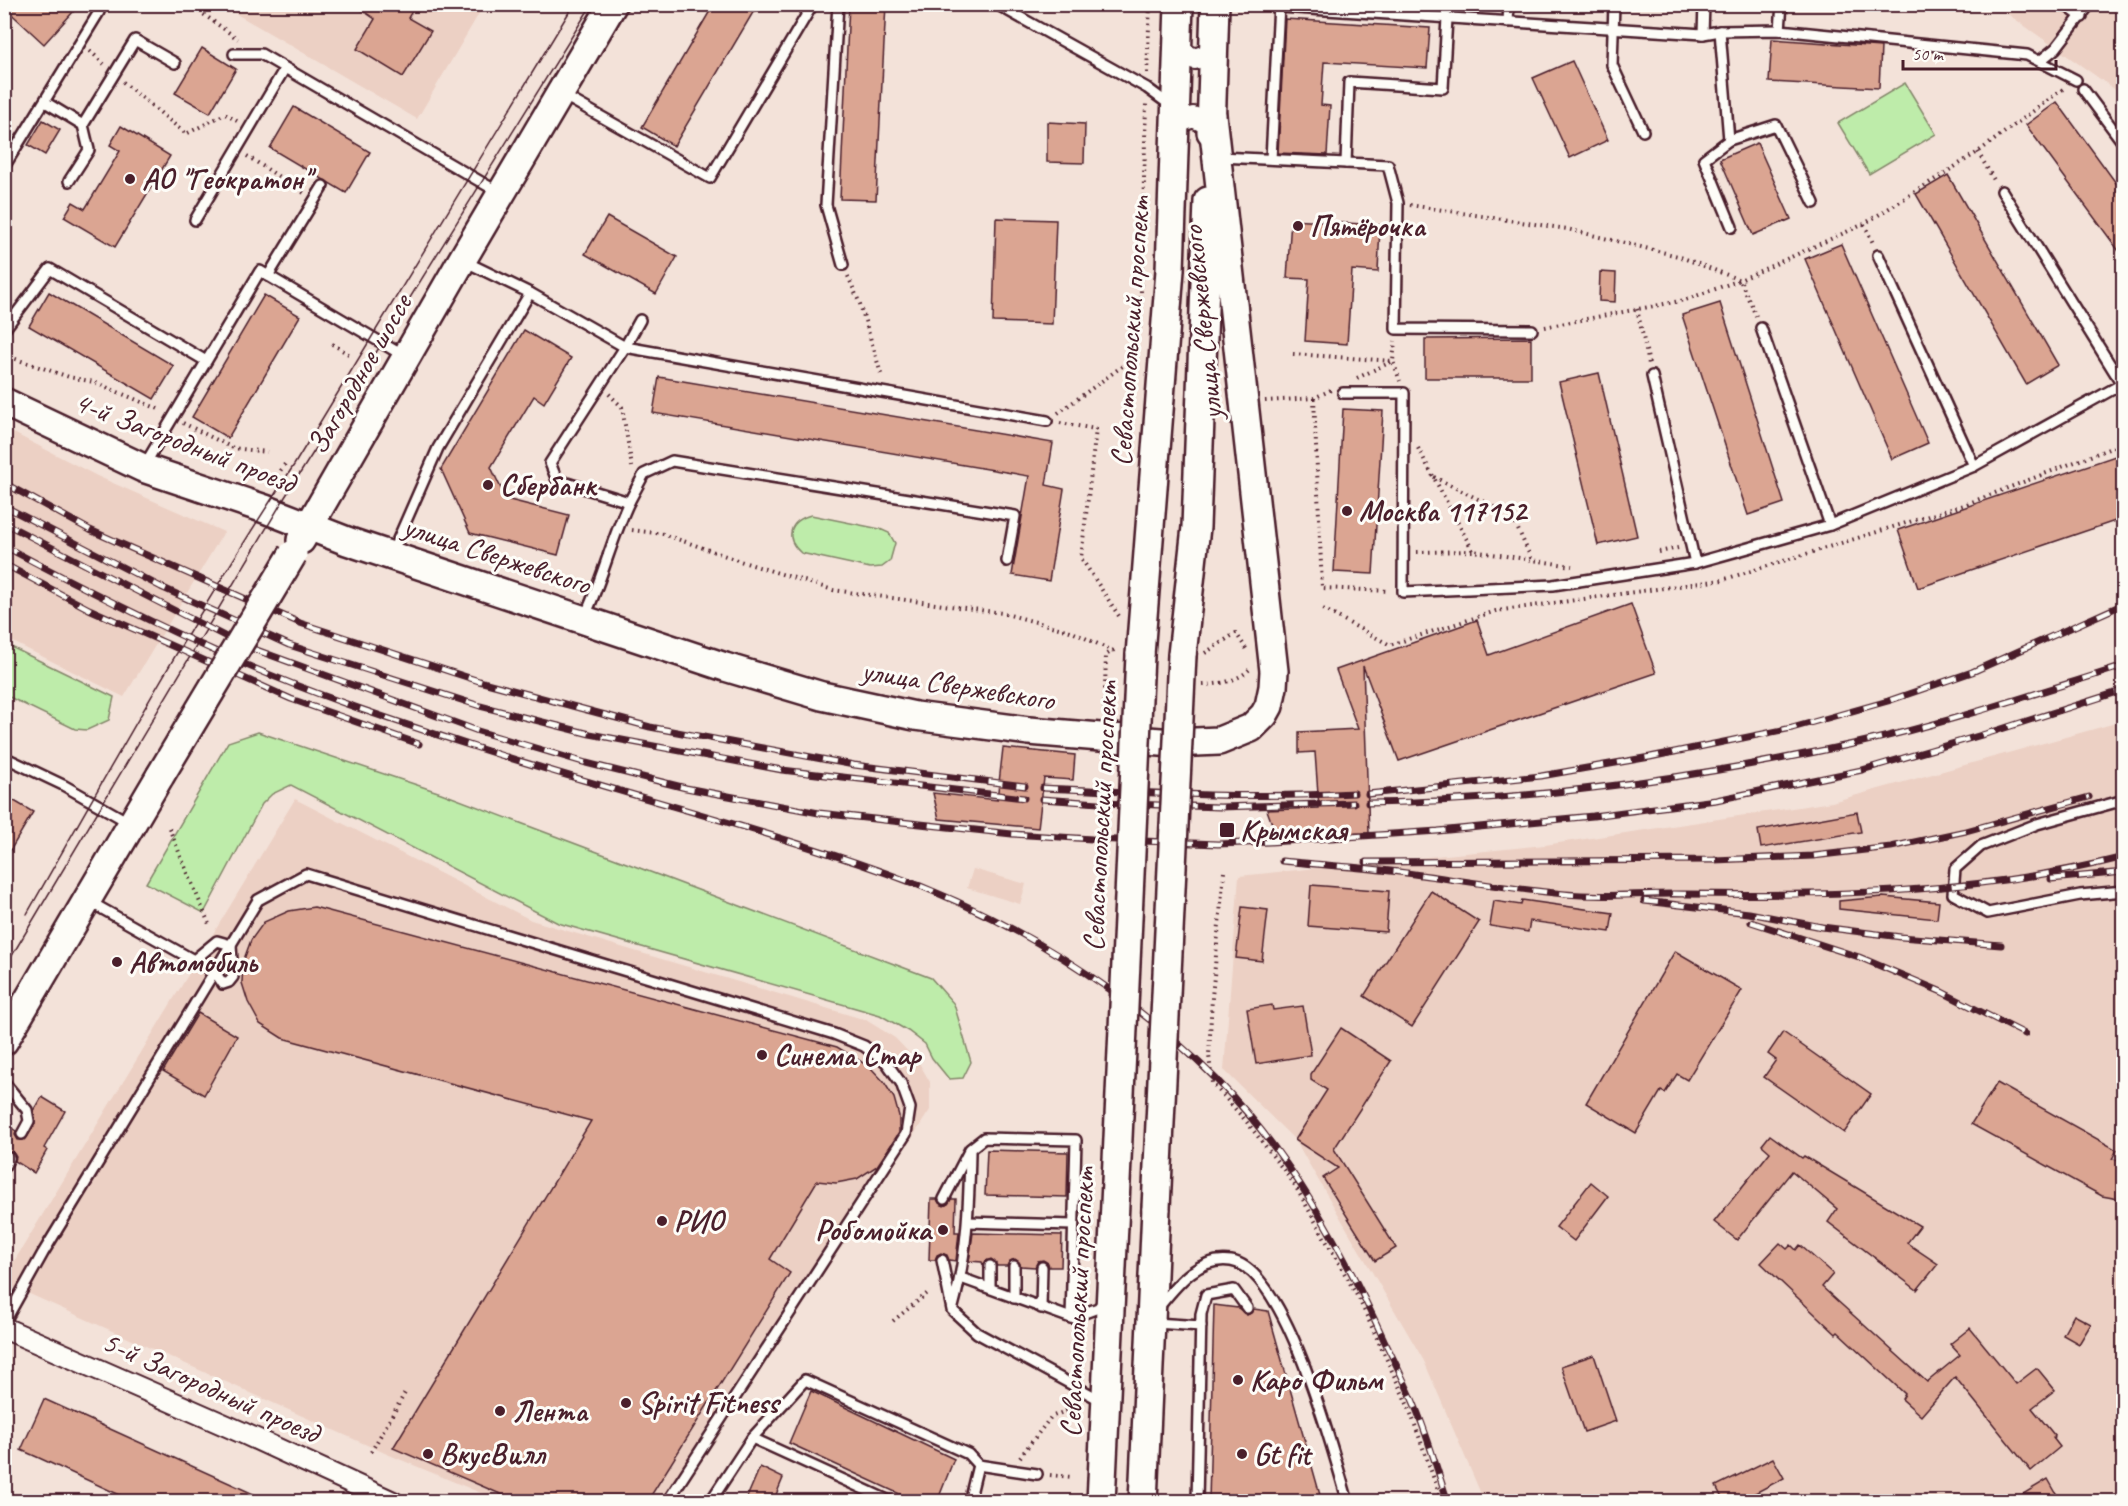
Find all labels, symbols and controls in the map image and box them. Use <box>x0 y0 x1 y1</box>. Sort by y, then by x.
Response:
scale bar <box>1903 33 2056 71</box>
text: 50 m <box>1912 43 1945 65</box>
place label: АО "Геократон" <box>142 160 317 198</box>
marker: АО "Геократон" <box>123 172 137 186</box>
street label: Севастопольский проспект <box>1102 193 1158 467</box>
place label: Пятёрочка <box>1310 207 1427 245</box>
marker: Пятёрочка <box>1291 219 1305 233</box>
street label: улица Свержевского <box>1173 223 1231 424</box>
street label: Загородное шоссе <box>298 285 421 461</box>
street label: 4-й Загородный проезд <box>69 382 303 502</box>
place label: Сбербанк <box>500 466 598 504</box>
marker: Сбербанк <box>481 478 495 492</box>
place label: Москва 117152 <box>1359 492 1529 530</box>
marker: Москва 117152 <box>1340 504 1354 518</box>
street label: улица Свержевского <box>397 506 597 604</box>
street label: улица Свержевского <box>857 651 1058 719</box>
street label: Севастопольский проспект <box>1074 679 1126 952</box>
place label: Крымская <box>1240 811 1349 849</box>
marker: Крымская <box>1218 821 1236 839</box>
place label: Автомобиль <box>129 943 259 981</box>
marker: Автомобиль <box>110 955 124 969</box>
place label: Синема Стар <box>774 1036 923 1074</box>
marker: Синема Стар <box>755 1048 769 1062</box>
street label: Севастопольский проспект <box>1051 1165 1103 1438</box>
place label: РИО <box>674 1202 726 1240</box>
place label: Робомойка <box>815 1211 934 1249</box>
marker: РИО <box>655 1214 669 1228</box>
marker: Робомойка <box>936 1223 950 1237</box>
street label: 5-й Загородный проезд <box>97 1322 328 1453</box>
place label: Каро Фильм <box>1250 1361 1384 1399</box>
marker: Каро Фильм <box>1231 1373 1245 1387</box>
place label: Spirit Fitness <box>638 1384 782 1422</box>
place label: Лента <box>512 1392 589 1430</box>
marker: Spirit Fitness <box>619 1396 633 1410</box>
marker: Лента <box>493 1404 507 1418</box>
place label: ВкусВилл <box>440 1435 547 1473</box>
place label: Gt fit <box>1254 1435 1313 1473</box>
marker: ВкусВилл <box>421 1447 435 1461</box>
marker: Gt fit <box>1235 1447 1249 1461</box>

